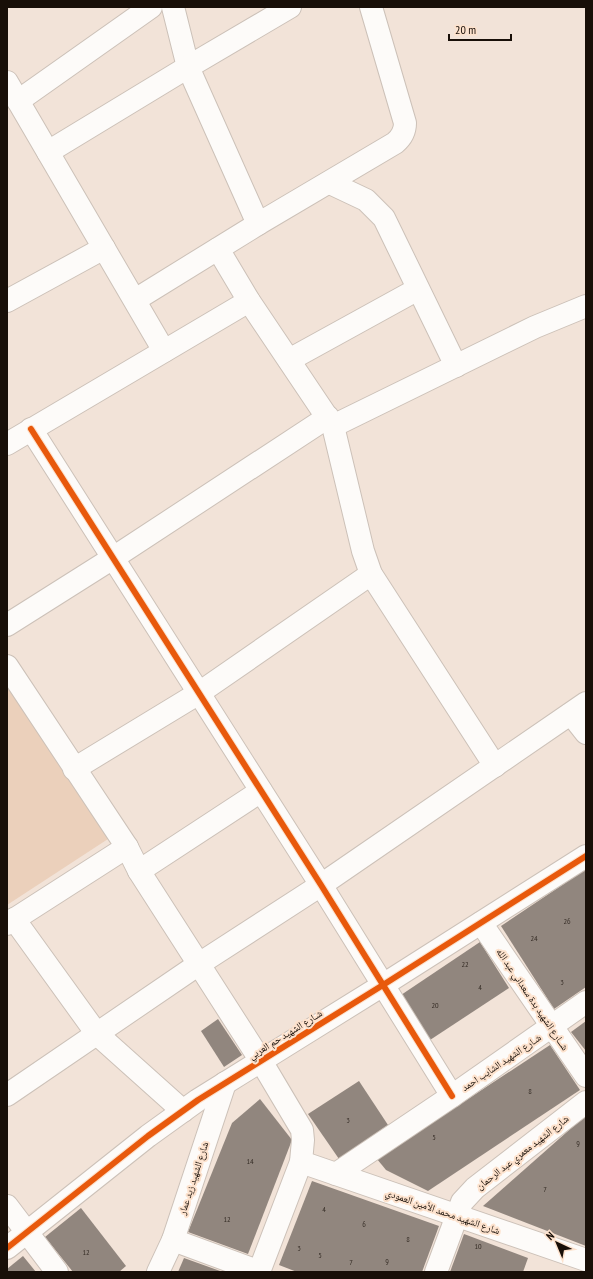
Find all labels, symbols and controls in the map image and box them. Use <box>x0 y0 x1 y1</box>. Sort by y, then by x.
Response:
scale bar <box>449 16 511 42</box>
text: 20 m <box>455 22 476 37</box>
house number: 26 <box>563 916 571 926</box>
house number: 24 <box>530 933 538 943</box>
street label: شــارع الشهيد بدة سعداني عبد الله <box>492 946 572 1054</box>
house number: 22 <box>461 959 469 969</box>
house number: 3 <box>560 977 564 987</box>
house number: 4 <box>478 982 482 992</box>
house number: 20 <box>431 1000 439 1010</box>
street label: شـارع الشهيد حم العربي <box>246 1006 326 1064</box>
street label: شـارع الشهيد الشايب احمد <box>459 1031 544 1094</box>
house number: 8 <box>528 1086 532 1096</box>
street label: شارع الشهيد معمري عبد الرحمان <box>473 1112 572 1194</box>
house number: 3 <box>346 1115 350 1125</box>
house number: 5 <box>432 1132 436 1142</box>
house number: 9 <box>576 1138 580 1148</box>
street label: شارع الشهيد زيد عمار <box>175 1139 212 1217</box>
house number: 14 <box>246 1156 254 1166</box>
house number: 7 <box>543 1184 547 1194</box>
street label: شارع الشهيد محمد الأمين العمودي <box>383 1186 502 1239</box>
house number: 4 <box>322 1204 326 1214</box>
house number: 12 <box>223 1214 231 1224</box>
house number: 6 <box>362 1219 366 1229</box>
north arrow <box>537 1223 577 1263</box>
text: N <box>543 1229 557 1243</box>
house number: 8 <box>406 1234 410 1244</box>
house number: 10 <box>474 1241 482 1251</box>
house number: 3 <box>297 1243 301 1253</box>
house number: 12 <box>82 1247 90 1257</box>
house number: 5 <box>318 1250 322 1260</box>
house number: 9 <box>385 1256 389 1266</box>
house number: 7 <box>349 1257 353 1267</box>

